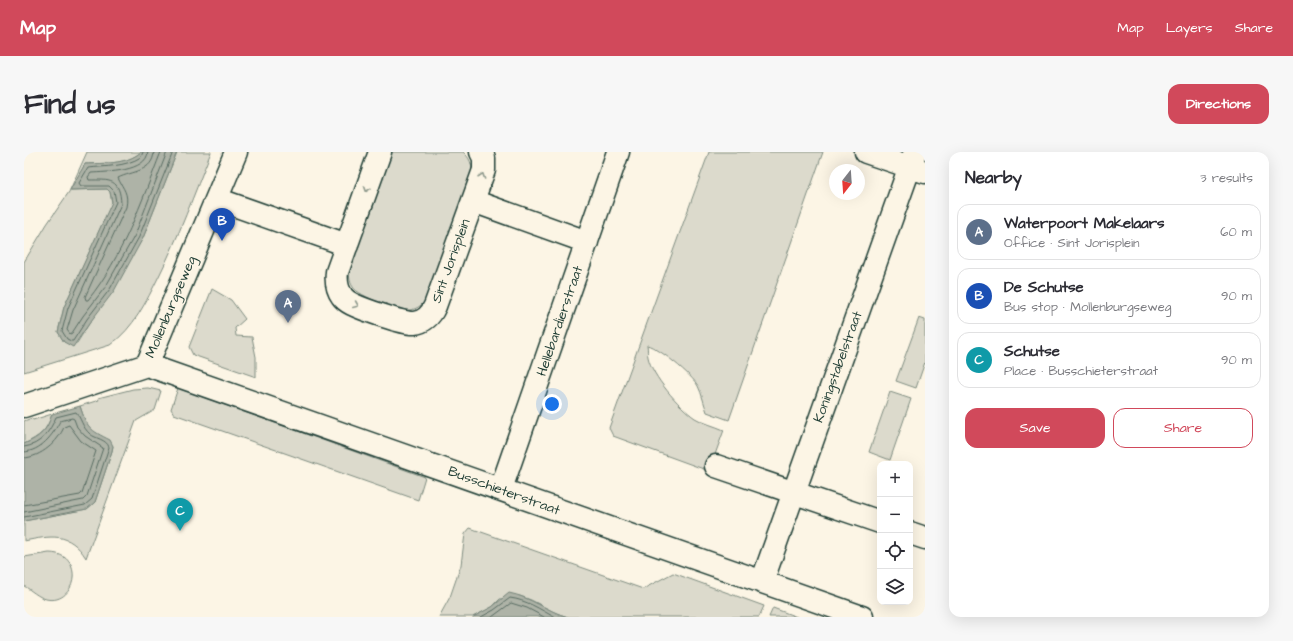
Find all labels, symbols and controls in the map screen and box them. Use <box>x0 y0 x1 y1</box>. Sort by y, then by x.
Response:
text: Map <box>20 15 56 42</box>
text: Map <box>1117 18 1144 38</box>
text: Layers <box>1166 18 1213 38</box>
text: Share <box>1235 18 1273 38</box>
button: Directions <box>1168 84 1269 124</box>
text: Find us <box>24 85 115 124</box>
north arrow <box>829 164 865 200</box>
text: Nearby <box>965 166 1022 190</box>
text: 3 results <box>1200 169 1253 187</box>
one-way arrow <box>477 173 486 180</box>
one-way arrow <box>363 185 371 192</box>
pin: B <box>209 208 235 241</box>
text: Waterpoort Makelaars <box>1004 213 1165 234</box>
street label: Sint Jorisplein <box>427 216 475 306</box>
text: A <box>975 223 983 241</box>
text: 60 m <box>1220 223 1252 241</box>
text: Office · Sint Jorisplein <box>1004 234 1140 252</box>
street label: Mollenburgseweg <box>140 253 202 361</box>
street label: Hellebardierstraat <box>532 263 588 379</box>
text: De Schutse <box>1004 277 1084 298</box>
text: B <box>974 287 984 305</box>
text: 90 m <box>1221 287 1252 305</box>
pin: A <box>275 290 301 323</box>
text: Bus stop · Mollenburgseweg <box>1004 298 1171 316</box>
one-way arrow <box>351 300 359 308</box>
street label: Koningstabelstraat <box>809 308 868 426</box>
text: Schutse <box>1004 341 1060 362</box>
text: C <box>974 351 984 369</box>
text: 90 m <box>1221 351 1252 369</box>
text: Place · Busschieterstraat <box>1004 362 1158 380</box>
your location <box>542 394 562 414</box>
button: Save <box>965 408 1105 448</box>
button: Share <box>1113 408 1253 448</box>
street label: Busschieterstraat <box>445 461 563 521</box>
map controls <box>877 461 913 605</box>
button: + <box>877 461 913 497</box>
button: − <box>877 497 913 533</box>
pin: C <box>167 498 193 531</box>
button: locate <box>877 533 913 569</box>
button: layers <box>877 569 913 605</box>

